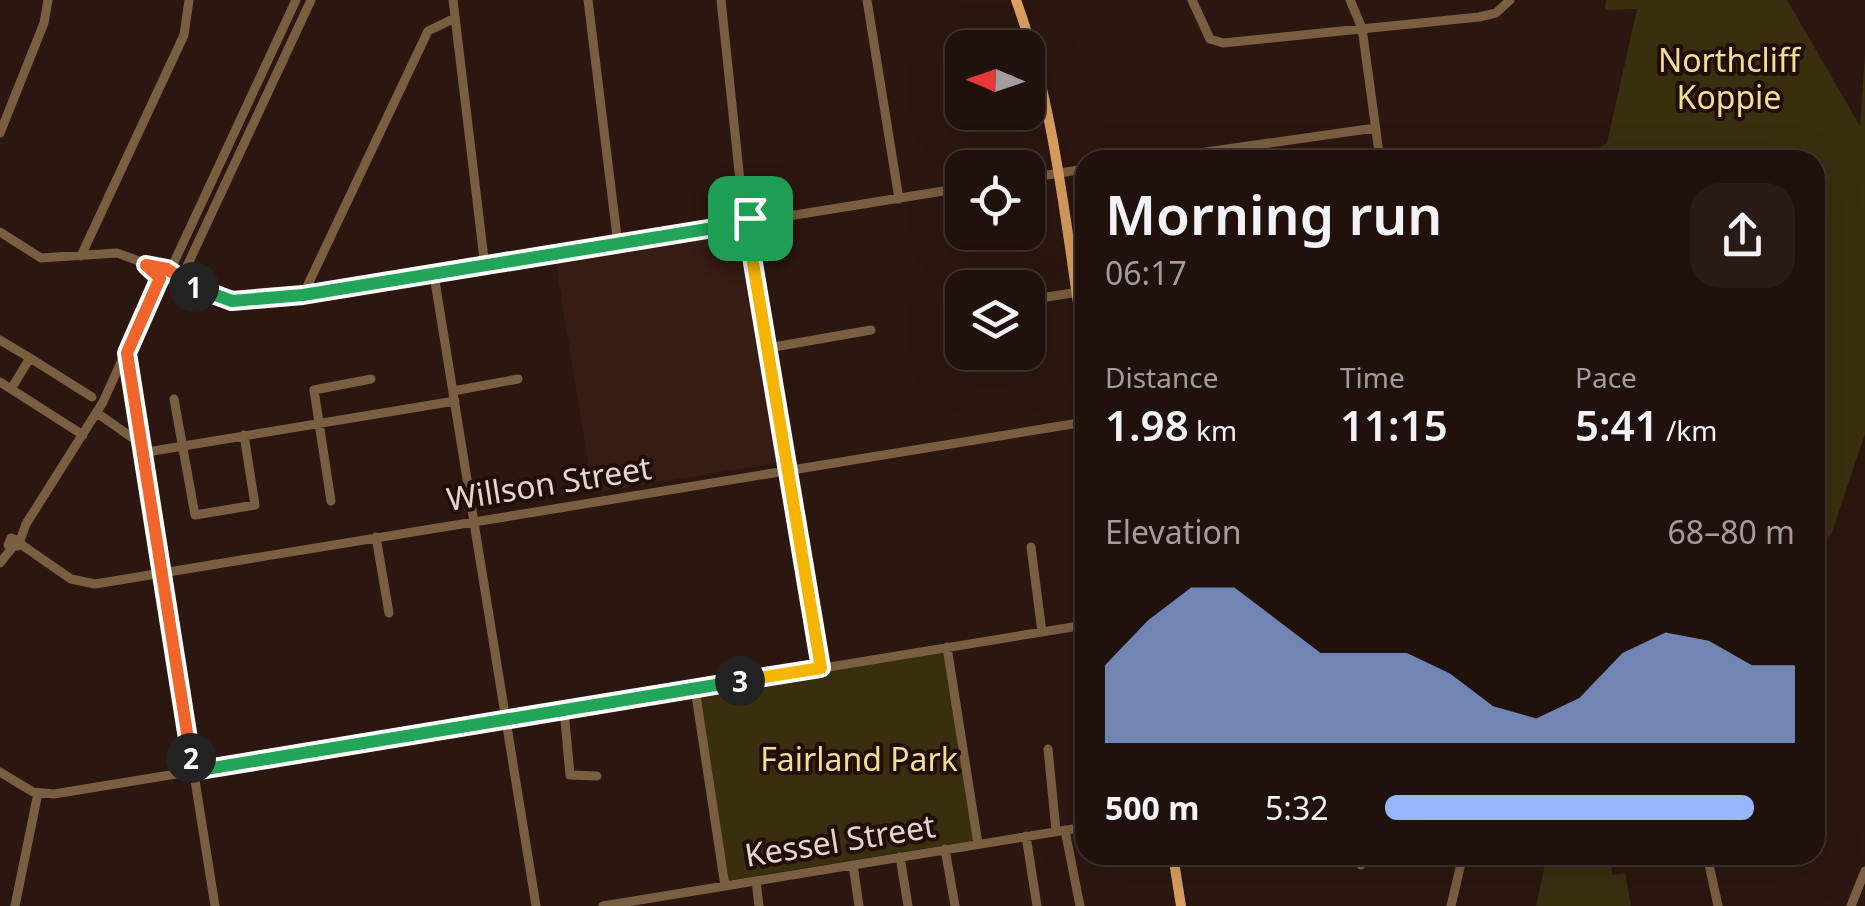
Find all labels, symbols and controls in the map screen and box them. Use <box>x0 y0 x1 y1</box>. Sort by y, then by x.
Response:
north arrow <box>945 30 1045 130</box>
map controls <box>945 30 1045 370</box>
park label: Northcliff Koppie <box>1658 38 1802 118</box>
button: locate <box>945 150 1045 250</box>
pin <box>708 176 793 261</box>
text: Morning run <box>1105 176 1442 251</box>
button: share <box>1690 183 1795 288</box>
icon: arrive <box>723 191 778 246</box>
text: 06:17 <box>1105 251 1187 294</box>
pin: 1 <box>169 262 219 312</box>
text: 1 <box>186 268 202 306</box>
button: layers <box>945 270 1045 370</box>
text: Distance <box>1105 358 1218 396</box>
text: Time <box>1340 358 1405 396</box>
text: Pace <box>1575 358 1637 396</box>
text: 1.98 <box>1105 396 1189 453</box>
text: 11:15 <box>1340 396 1448 453</box>
text: 5:41 <box>1575 396 1659 453</box>
text: km <box>1189 411 1237 449</box>
text: /km <box>1659 411 1718 449</box>
street label: Willson Street <box>443 445 654 520</box>
text: Elevation <box>1105 510 1242 553</box>
text: 68–80 m <box>1668 510 1795 553</box>
pin: 3 <box>715 656 765 706</box>
text: 3 <box>732 662 748 700</box>
pin: 2 <box>166 733 216 783</box>
park label: Fairland Park <box>760 737 958 780</box>
text: 2 <box>183 739 199 777</box>
text: 500 m <box>1105 786 1199 829</box>
text: 5:32 <box>1265 786 1329 829</box>
street label: Kessel Street <box>741 803 938 876</box>

